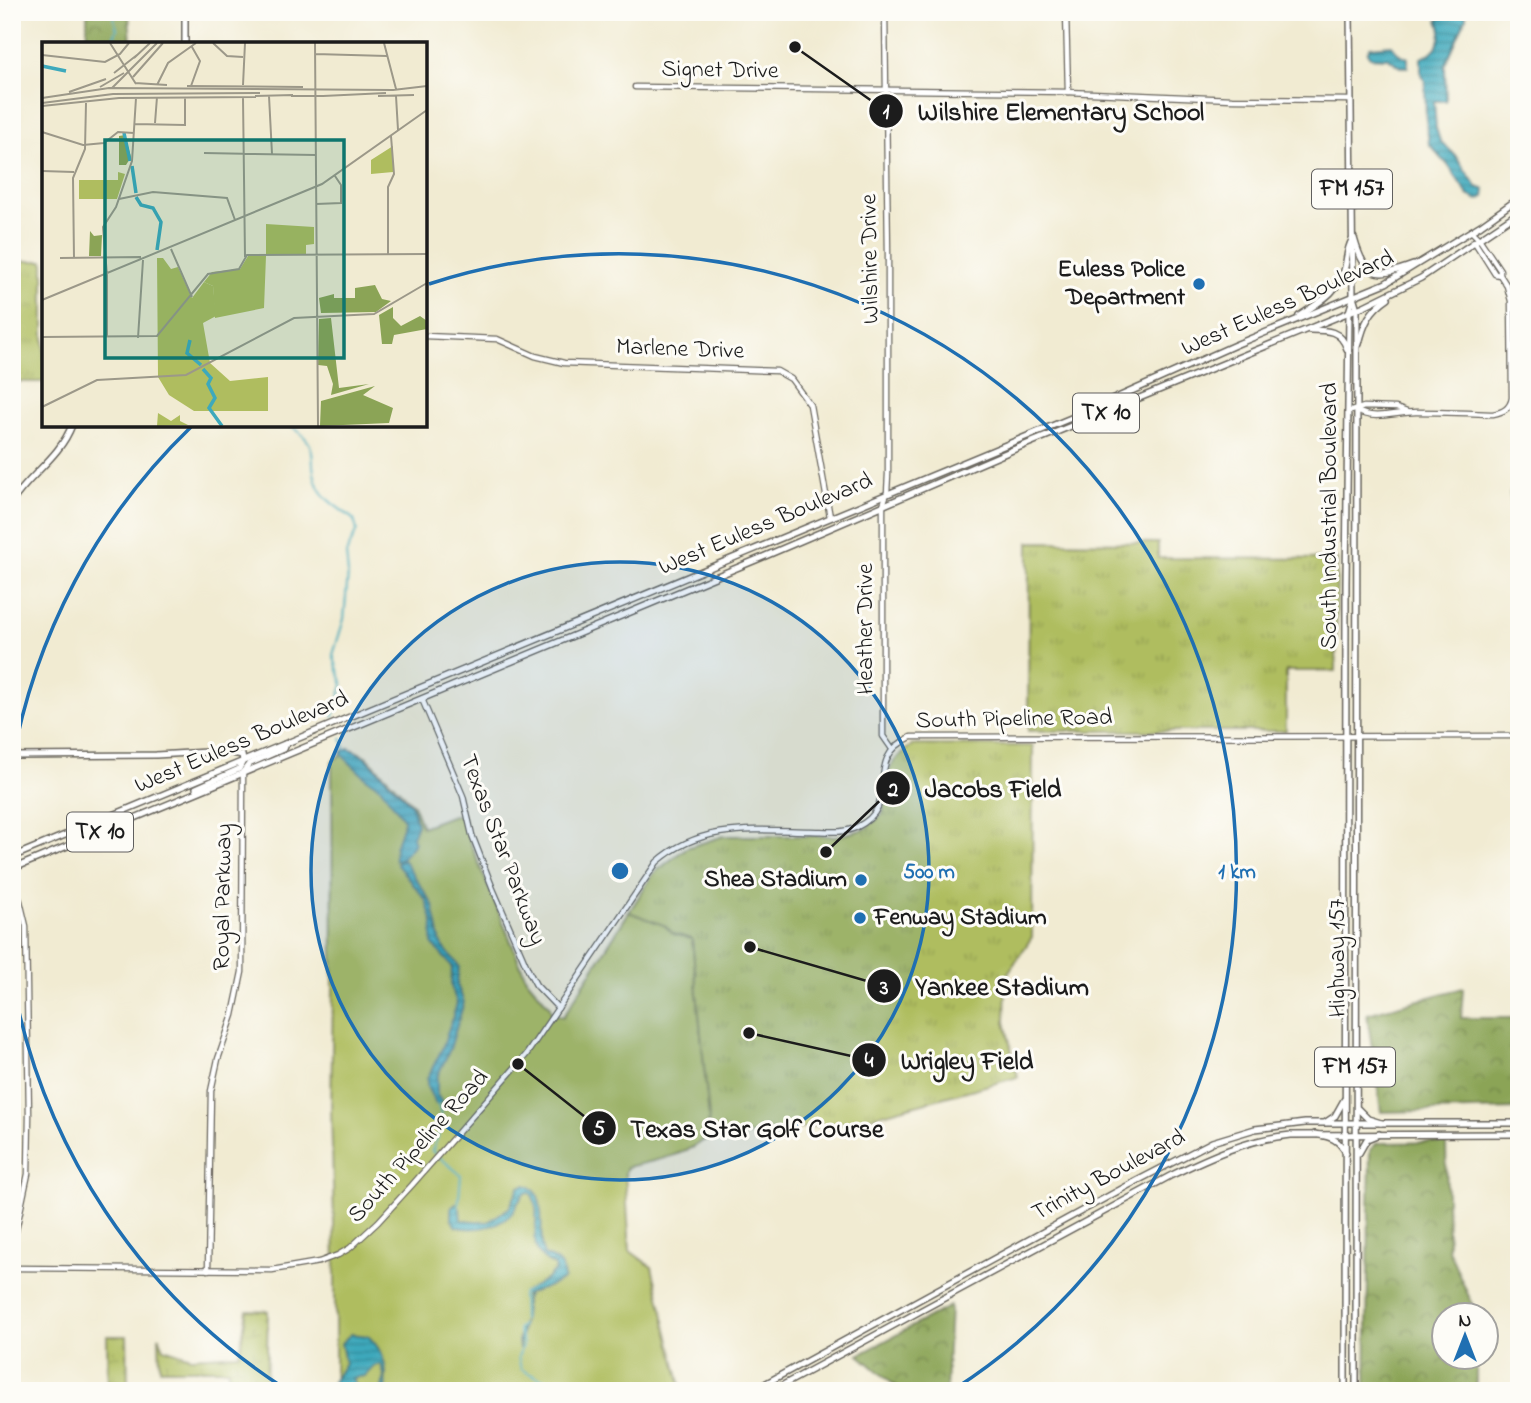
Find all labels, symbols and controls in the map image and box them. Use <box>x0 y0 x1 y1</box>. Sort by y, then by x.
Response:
inset map <box>42 42 427 427</box>
street label: Signet Drive <box>661 52 779 90</box>
callout: Wilshire Elementary School <box>869 88 1218 135</box>
text: Wilshire Elementary School <box>918 95 1204 133</box>
text: 1 <box>883 98 890 128</box>
road number: FM 157 <box>1312 170 1392 208</box>
street label: Wilshire Drive <box>852 193 890 324</box>
street label: West Euless Boulevard <box>1176 241 1400 367</box>
place label: Euless Police Department <box>1058 253 1186 316</box>
marker: Euless Police Department <box>1191 276 1207 292</box>
street label: Marlene Drive <box>615 330 745 370</box>
street label: South Industrial Boulevard <box>1313 382 1348 649</box>
road number: TX 10 <box>1073 394 1139 432</box>
street label: West Euless Boulevard <box>654 464 879 586</box>
street label: Heather Drive <box>849 563 884 695</box>
street label: West Euless Boulevard <box>130 682 355 804</box>
street label: South Pipeline Road <box>915 701 1113 739</box>
street label: Texas Star Parkway <box>449 750 554 951</box>
callout: Jacobs Field <box>876 765 1075 812</box>
text: Jacobs Field <box>925 772 1062 810</box>
text: 2 <box>887 776 899 806</box>
road number: TX 10 <box>67 812 133 852</box>
street label: Royal Parkway <box>205 823 244 971</box>
text: 500 m <box>903 858 955 888</box>
text: 1 km <box>1218 858 1256 888</box>
centre of rings <box>608 859 632 883</box>
place label: Shea Stadium <box>704 863 847 898</box>
marker: Shea Stadium <box>853 872 869 888</box>
street label: Highway 157 <box>1321 898 1357 1017</box>
place label: Fenway Stadium <box>873 901 1047 937</box>
marker: Fenway Stadium <box>852 910 868 926</box>
callout: Yankee Stadium <box>866 963 1103 1010</box>
text: Yankee Stadium <box>914 970 1089 1008</box>
text: 3 <box>879 974 889 1004</box>
callout: Wrigley Field <box>852 1036 1047 1083</box>
text: Wrigley Field <box>901 1044 1034 1083</box>
text: 4 <box>865 1047 874 1077</box>
road number: FM 157 <box>1315 1048 1395 1086</box>
street label: South Pipeline Road <box>340 1062 498 1232</box>
callout: Texas Star Golf Course <box>581 1104 898 1151</box>
text: Texas Star Golf Course <box>630 1112 885 1150</box>
text: 5 <box>593 1115 605 1145</box>
street label: Trinity Boulevard <box>1026 1121 1193 1232</box>
north arrow <box>1430 1302 1500 1372</box>
text: N <box>1459 1308 1472 1335</box>

